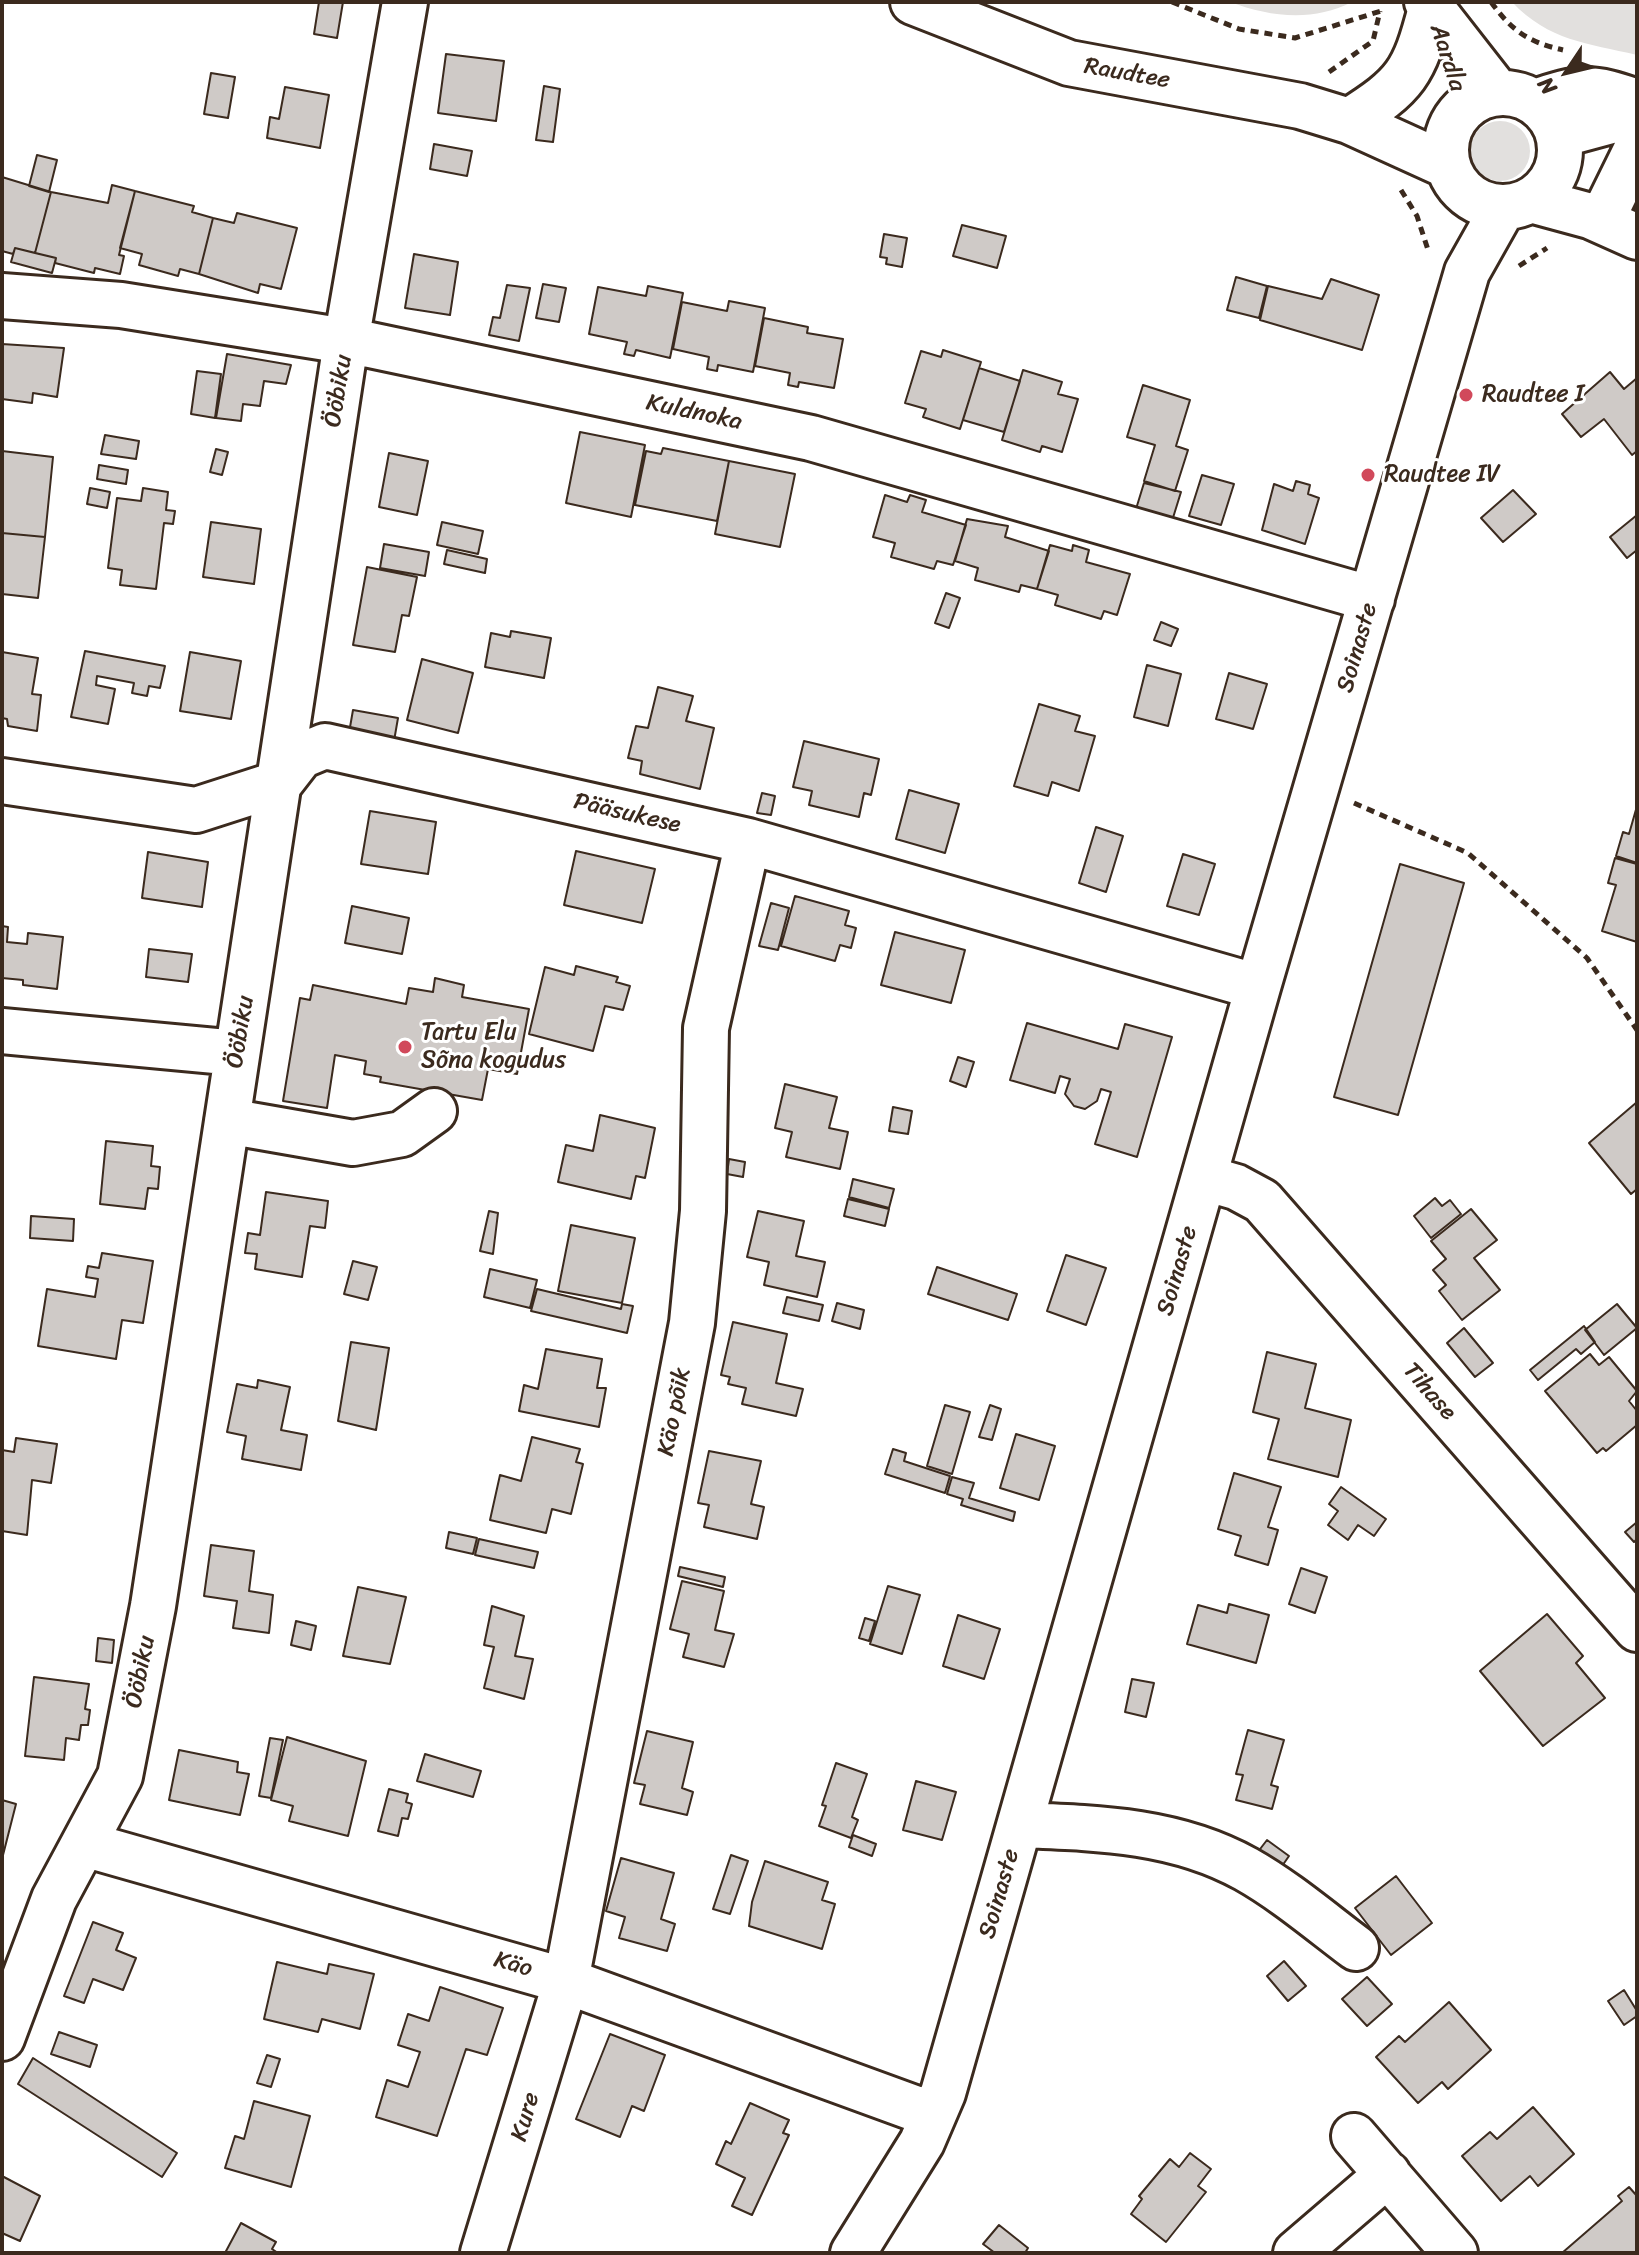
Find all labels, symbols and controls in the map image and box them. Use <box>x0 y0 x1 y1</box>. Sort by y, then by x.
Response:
street label: Aardla <box>1423 21 1471 95</box>
north arrow <box>1527 32 1607 112</box>
street label: Raudtee <box>1082 52 1172 96</box>
text: N <box>1527 69 1567 103</box>
street label: Ööbiku <box>319 353 359 429</box>
place label: Raudtee I <box>1482 381 1584 409</box>
marker: Raudtee I <box>1457 386 1475 404</box>
street label: Kuldnoka <box>644 389 744 437</box>
place label: Raudtee IV <box>1384 461 1501 489</box>
marker: Raudtee IV <box>1359 466 1377 484</box>
street label: Soinaste <box>1331 600 1385 696</box>
street label: Pääsukese <box>571 788 683 840</box>
street label: Ööbiku <box>221 994 261 1070</box>
place label: Tartu Elu Sõna kogudus <box>421 1019 566 1075</box>
marker: Tartu Elu Sõna kogudus <box>396 1038 414 1056</box>
street label: Soinaste <box>1151 1223 1205 1319</box>
street label: Tihase <box>1396 1357 1462 1427</box>
street label: Käo põik <box>652 1365 698 1459</box>
street label: Ööbiku <box>120 1633 162 1711</box>
street label: Soinaste <box>973 1846 1027 1942</box>
street label: Käo <box>490 1946 536 1984</box>
street label: Kure <box>505 2089 547 2145</box>

